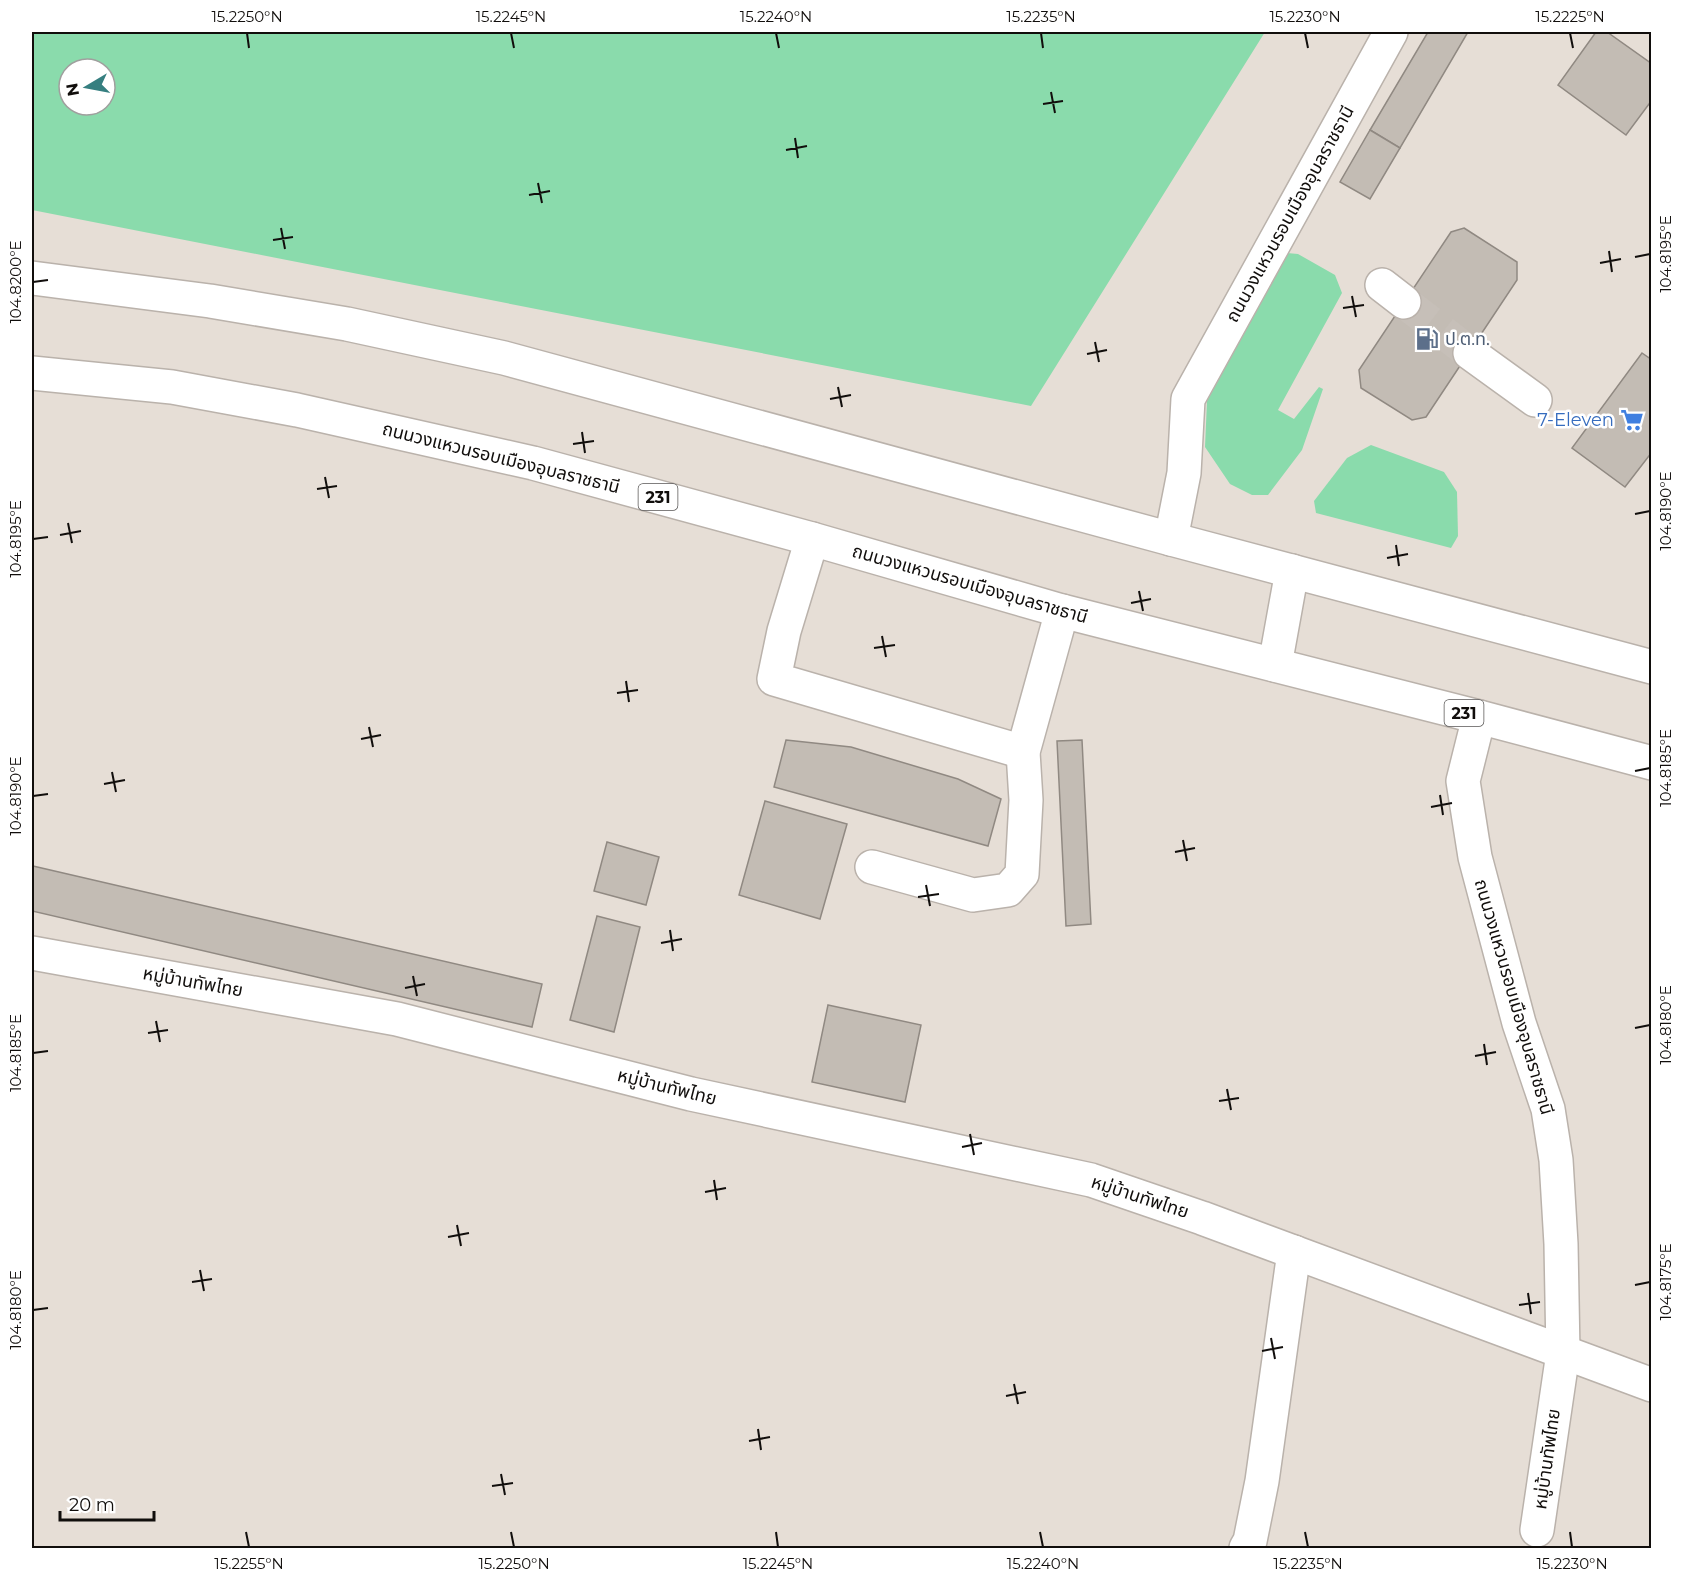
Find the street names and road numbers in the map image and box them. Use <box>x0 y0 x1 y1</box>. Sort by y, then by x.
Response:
street label: ถนนวงแหวนรอบเมืองอุบลราชธานี <box>1221 102 1359 326</box>
street label: ถนนวงแหวนรอบเมืองอุบลราชธานี <box>380 418 622 498</box>
road number: 231 <box>638 484 678 510</box>
street label: ถนนวงแหวนรอบเมืองอุบลราชธานี <box>850 540 1090 628</box>
road number: 231 <box>1444 700 1484 726</box>
street label: ถนนวงแหวนรอบเมืองอุบลราชธานี <box>1470 877 1558 1117</box>
street label: หมู่บ้านทัพไทย <box>141 962 245 1003</box>
street label: หมู่บ้านทัพไทย <box>615 1064 719 1111</box>
street label: หมู่บ้านทัพไทย <box>1088 1171 1192 1224</box>
street label: หมู่บ้านทัพไทย <box>1529 1407 1566 1511</box>

